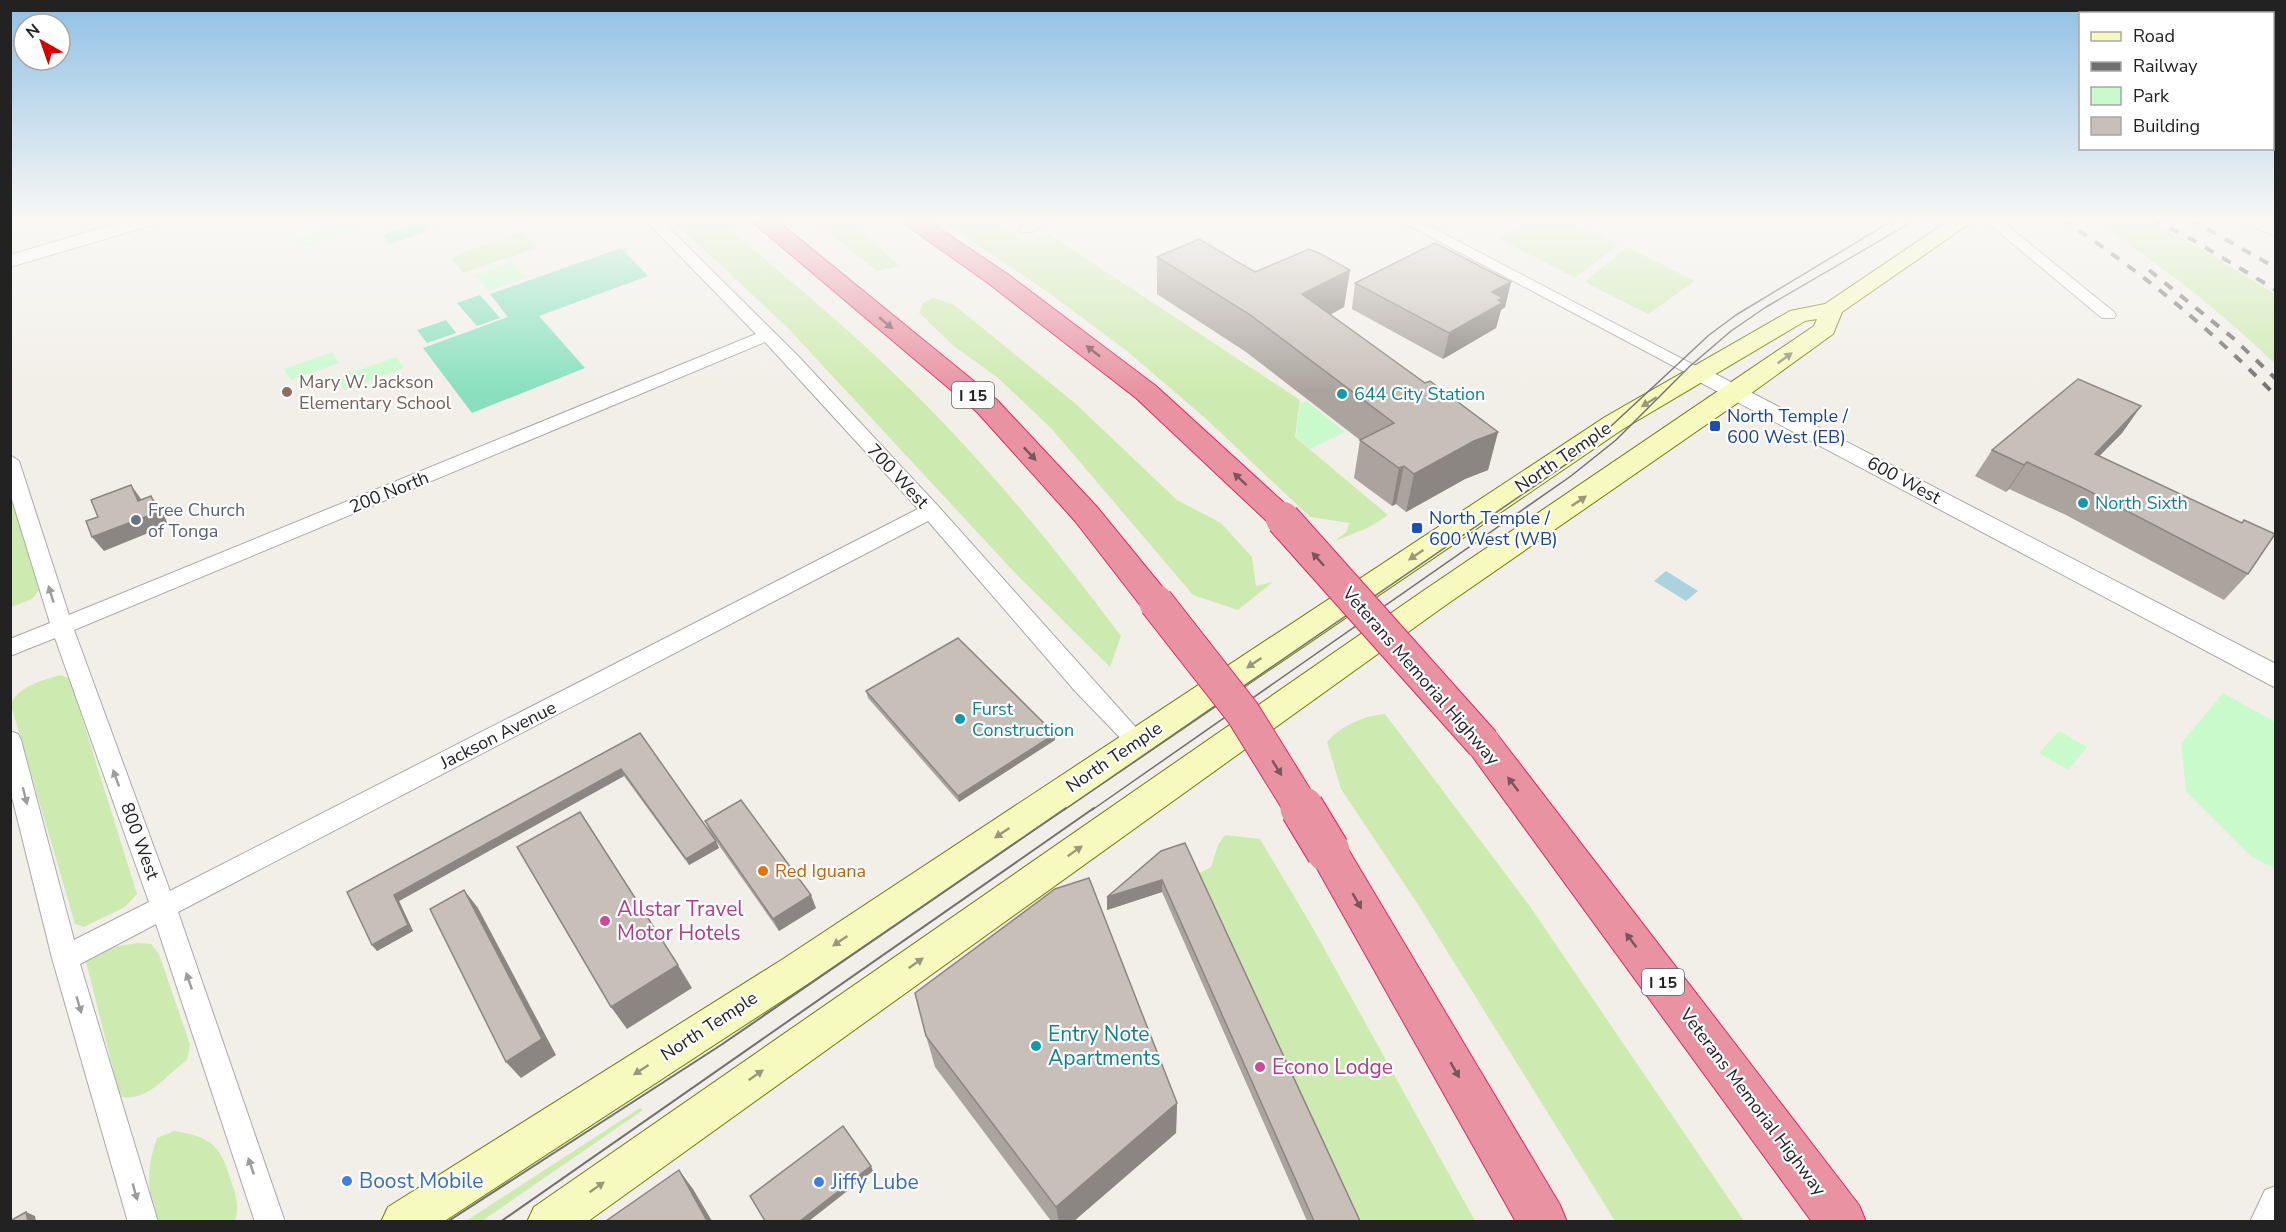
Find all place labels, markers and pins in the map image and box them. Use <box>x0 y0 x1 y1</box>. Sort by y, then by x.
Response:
place label: Mary W. Jackson Elementary School <box>299 370 452 415</box>
place label: 644 City Station <box>1354 382 1485 406</box>
marker: Mary W. Jackson Elementary School <box>280 385 294 399</box>
marker: 644 City Station <box>1335 387 1349 401</box>
place label: North Temple / 600 West (EB) <box>1727 404 1849 449</box>
marker: North Temple / 600 West (EB) <box>1708 419 1722 433</box>
place label: North Sixth <box>2095 491 2188 515</box>
marker: North Sixth <box>2076 496 2090 510</box>
place label: Free Church of Tonga <box>148 498 245 543</box>
place label: North Temple / 600 West (WB) <box>1429 506 1558 551</box>
marker: Free Church of Tonga <box>129 513 143 527</box>
marker: North Temple / 600 West (WB) <box>1410 521 1424 535</box>
place label: Furst Construction <box>972 697 1074 742</box>
marker: Furst Construction <box>953 712 967 726</box>
place label: Red Iguana <box>775 859 866 883</box>
marker: Red Iguana <box>756 864 770 878</box>
place label: Allstar Travel Motor Hotels <box>617 895 744 947</box>
marker: Allstar Travel Motor Hotels <box>598 914 612 928</box>
place label: Entry Note Apartments <box>1048 1020 1161 1072</box>
marker: Entry Note Apartments <box>1029 1039 1043 1053</box>
place label: Econo Lodge <box>1272 1053 1393 1081</box>
marker: Econo Lodge <box>1253 1060 1267 1074</box>
place label: Boost Mobile <box>359 1167 483 1195</box>
place label: Jiffy Lube <box>830 1168 919 1196</box>
marker: Boost Mobile <box>340 1174 354 1188</box>
marker: Jiffy Lube <box>812 1175 826 1189</box>

